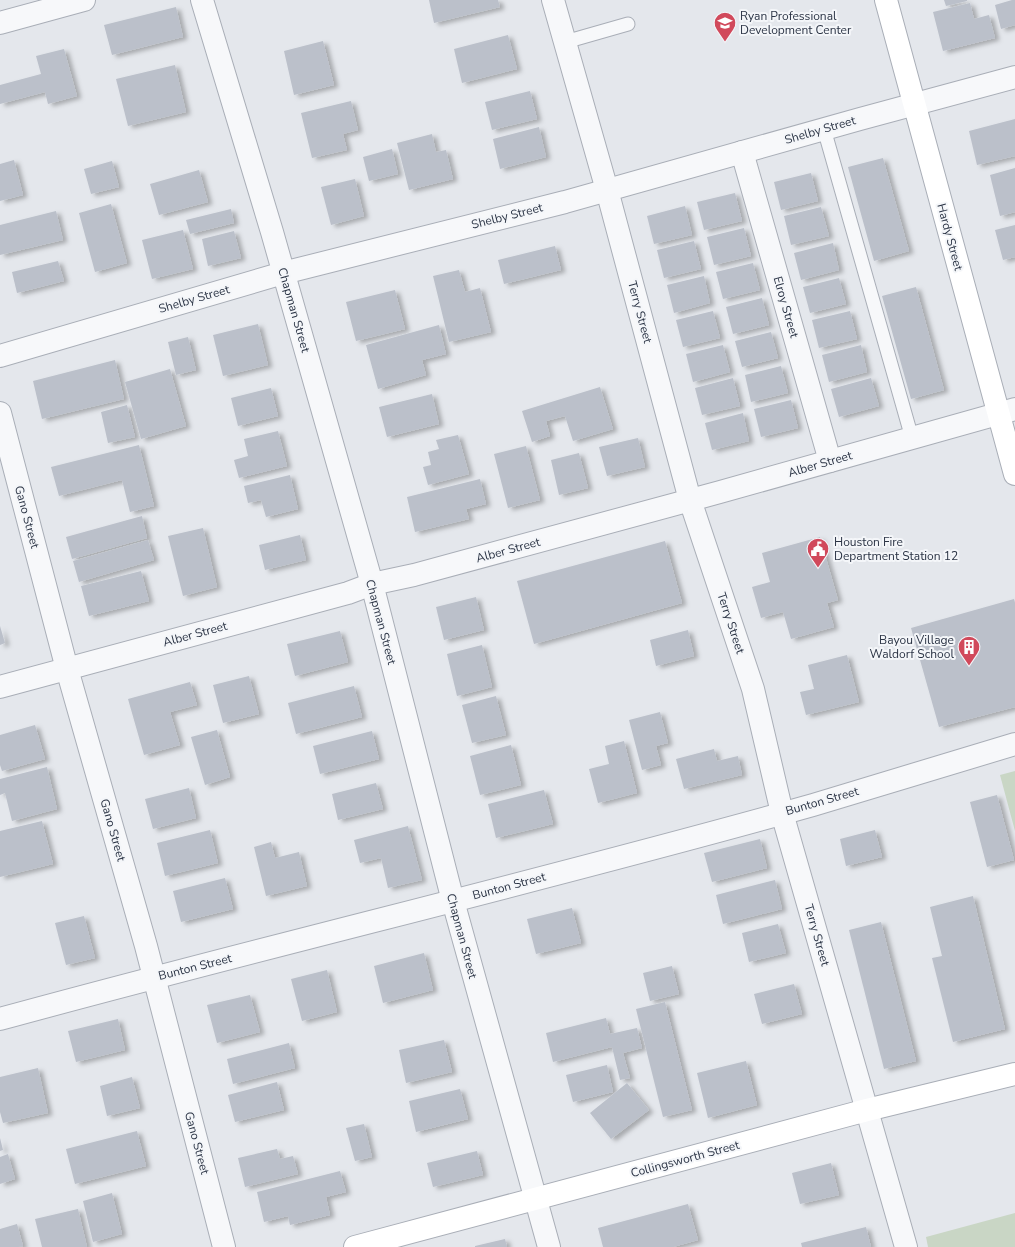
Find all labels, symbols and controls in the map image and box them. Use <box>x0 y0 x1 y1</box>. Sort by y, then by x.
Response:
place label: Ryan Professional Development Center <box>740 8 852 38</box>
school or university icon: Ryan Professional Development Center <box>712 10 738 43</box>
street label: Shelby Street <box>783 112 858 148</box>
street label: Shelby Street <box>470 199 545 233</box>
street label: Hardy Street <box>933 202 967 273</box>
street label: Chapman Street <box>274 266 314 355</box>
street label: Elroy Street <box>770 274 803 340</box>
street label: Terry Street <box>624 279 656 346</box>
street label: Shelby Street <box>157 281 232 317</box>
street label: Alber Street <box>786 447 855 481</box>
street label: Gano Street <box>11 484 43 551</box>
street label: Alber Street <box>474 534 543 566</box>
place label: Houston Fire Department Station 12 <box>834 534 958 564</box>
public building icon: Houston Fire Department Station 12 <box>805 536 831 569</box>
street label: Chapman Street <box>362 578 400 667</box>
street label: Terry Street <box>714 590 749 656</box>
street label: Alber Street <box>161 618 230 650</box>
place label: Bayou Village Waldorf School <box>870 632 954 662</box>
building icon: Bayou Village Waldorf School <box>956 634 982 667</box>
street label: Bunton Street <box>784 783 861 819</box>
street label: Gano Street <box>96 797 130 864</box>
street label: Bunton Street <box>471 868 548 903</box>
street label: Chapman Street <box>443 892 481 981</box>
street label: Terry Street <box>801 902 834 969</box>
street label: Bunton Street <box>157 950 234 984</box>
street label: Gano Street <box>181 1110 213 1177</box>
street label: Collingsworth Street <box>629 1137 742 1181</box>

